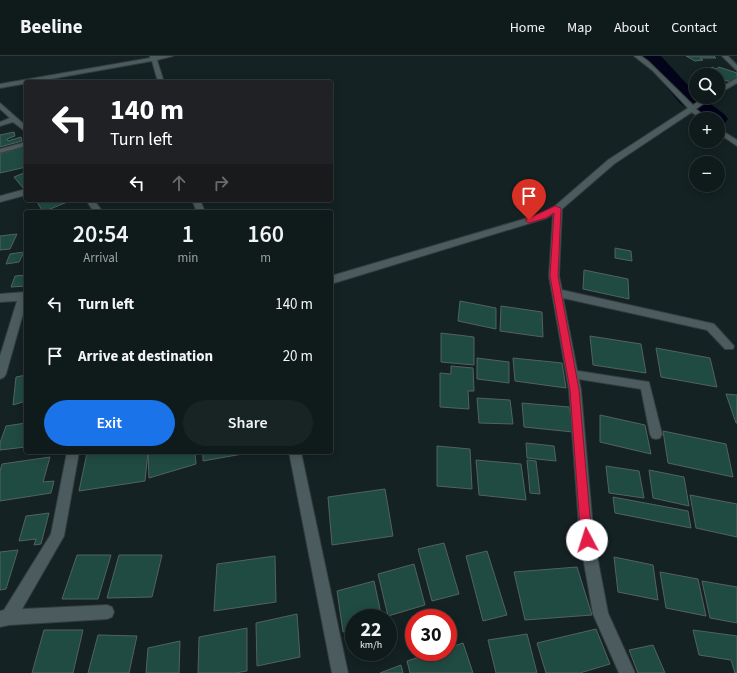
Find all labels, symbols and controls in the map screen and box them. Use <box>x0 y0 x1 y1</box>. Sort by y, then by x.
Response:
text: Beeline <box>20 14 83 41</box>
text: Home <box>510 18 545 38</box>
text: Map <box>567 18 592 38</box>
text: About <box>614 18 649 38</box>
text: Contact <box>671 18 717 38</box>
map controls <box>689 68 725 192</box>
button: search <box>689 68 725 104</box>
text: 140 m <box>110 90 184 130</box>
icon: left <box>44 96 96 148</box>
button: + <box>689 112 725 148</box>
text: Turn left <box>110 127 172 152</box>
button: − <box>689 156 725 192</box>
icon: left <box>126 172 148 194</box>
icon: ahead <box>168 172 190 194</box>
icon: right <box>210 172 232 194</box>
pin <box>512 179 546 220</box>
icon: arrive <box>518 185 540 207</box>
text: 20:54 <box>73 217 129 252</box>
text: 1 <box>182 217 194 252</box>
text: 160 <box>247 217 284 252</box>
text: Arrival <box>83 249 118 267</box>
text: min <box>177 249 198 267</box>
text: m <box>260 249 271 267</box>
icon: left <box>44 293 66 315</box>
text: Turn left <box>78 294 134 315</box>
text: 140 m <box>275 294 313 315</box>
icon: arrive <box>44 345 66 367</box>
text: Arrive at destination <box>78 346 213 367</box>
text: 20 m <box>283 346 313 367</box>
button: Exit <box>44 400 175 446</box>
button: Share <box>183 400 313 446</box>
position arrow <box>566 519 608 561</box>
speed limit sign: 30 <box>405 609 457 661</box>
text: 22 <box>360 616 382 644</box>
text: km/h <box>360 638 382 652</box>

